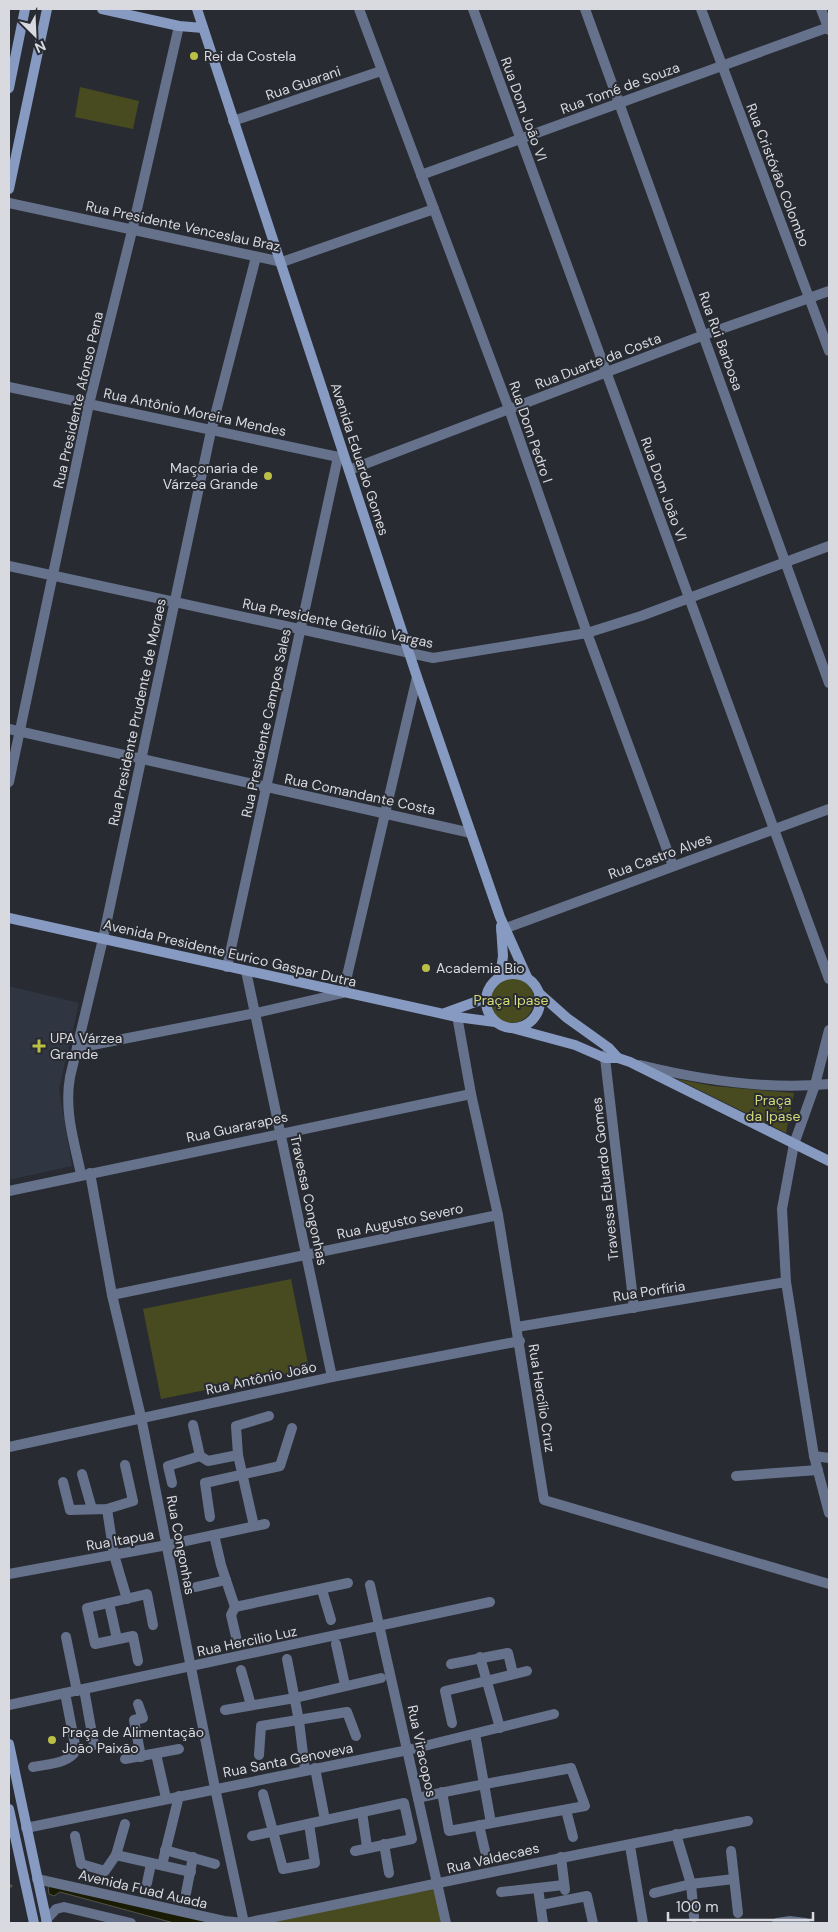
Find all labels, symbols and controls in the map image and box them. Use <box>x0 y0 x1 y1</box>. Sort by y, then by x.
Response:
north arrow <box>10 10 60 60</box>
text: N <box>32 37 49 57</box>
place label: Rei da Costela <box>204 47 296 65</box>
marker: Rei da Costela <box>188 50 200 62</box>
street label: Rua Dom João VI <box>497 55 551 163</box>
street label: Rua Tomé de Souza <box>558 58 682 118</box>
street label: Rua Guarani <box>263 62 343 104</box>
street label: Rua Cristóvão Colombo <box>742 101 814 249</box>
street label: Rua Presidente Venceslau Braz <box>84 197 282 255</box>
street label: Rua Rui Barbosa <box>695 289 747 393</box>
street label: Rua Presidente Afonso Pena <box>49 310 107 490</box>
street label: Rua Duarte da Costa <box>533 329 663 393</box>
street label: Rua Dom Pedro I <box>505 379 557 485</box>
street label: Avenida Eduardo Gomes <box>327 380 393 538</box>
street label: Rua Antônio Moreira Mendes <box>102 384 288 440</box>
street label: Rua Dom João VI <box>637 435 691 543</box>
place label: Maçonaria de Várzea Grande <box>163 459 258 493</box>
marker: Maçonaria de Várzea Grande <box>262 470 274 482</box>
street label: Rua Presidente Getúlio Vargas <box>241 594 435 652</box>
street label: Rua Presidente Prudente de Moraes <box>104 597 170 827</box>
street label: Rua Presidente Campos Sales <box>237 627 295 819</box>
street label: Rua Comandante Costa <box>283 769 437 819</box>
street label: Rua Castro Alves <box>606 829 714 883</box>
street label: Avenida Presidente Eurico Gaspar Dutra <box>102 915 358 991</box>
place label: Academia Bio <box>436 959 525 977</box>
marker: Academia Bio <box>420 962 432 974</box>
park label: Praça Ipase <box>474 991 548 1009</box>
place label: UPA Várzea Grande <box>50 1029 122 1063</box>
marker: UPA Várzea Grande <box>32 1039 46 1053</box>
park label: Praça da Ipase <box>746 1091 800 1125</box>
street label: Travessa Eduardo Gomes <box>587 1096 623 1262</box>
street label: Rua Guararapes <box>185 1107 289 1147</box>
street label: Travessa Congonhas <box>286 1133 332 1267</box>
street label: Rua Augusto Severo <box>335 1199 465 1243</box>
street label: Rua Porfíria <box>612 1276 686 1306</box>
street label: Rua Hercílio Cruz <box>525 1343 559 1453</box>
street label: Rua Antônio João <box>204 1357 318 1399</box>
street label: Rua Congonhas <box>163 1494 199 1596</box>
street label: Rua Itapua <box>85 1525 155 1555</box>
street label: Rua Hercilio Luz <box>195 1622 299 1660</box>
street label: Rua Viracopos <box>403 1703 441 1799</box>
place label: Praça de Alimentação João Paixão <box>62 1723 204 1757</box>
marker: Praça de Alimentação João Paixão <box>46 1734 58 1746</box>
street label: Rua Santa Genoveva <box>221 1739 355 1781</box>
street label: Rua Valdecaes <box>445 1839 541 1877</box>
street label: Avenida Fuad Auada <box>77 1865 209 1913</box>
scale bar <box>668 1890 813 1922</box>
text: 100 m <box>676 1897 719 1917</box>

